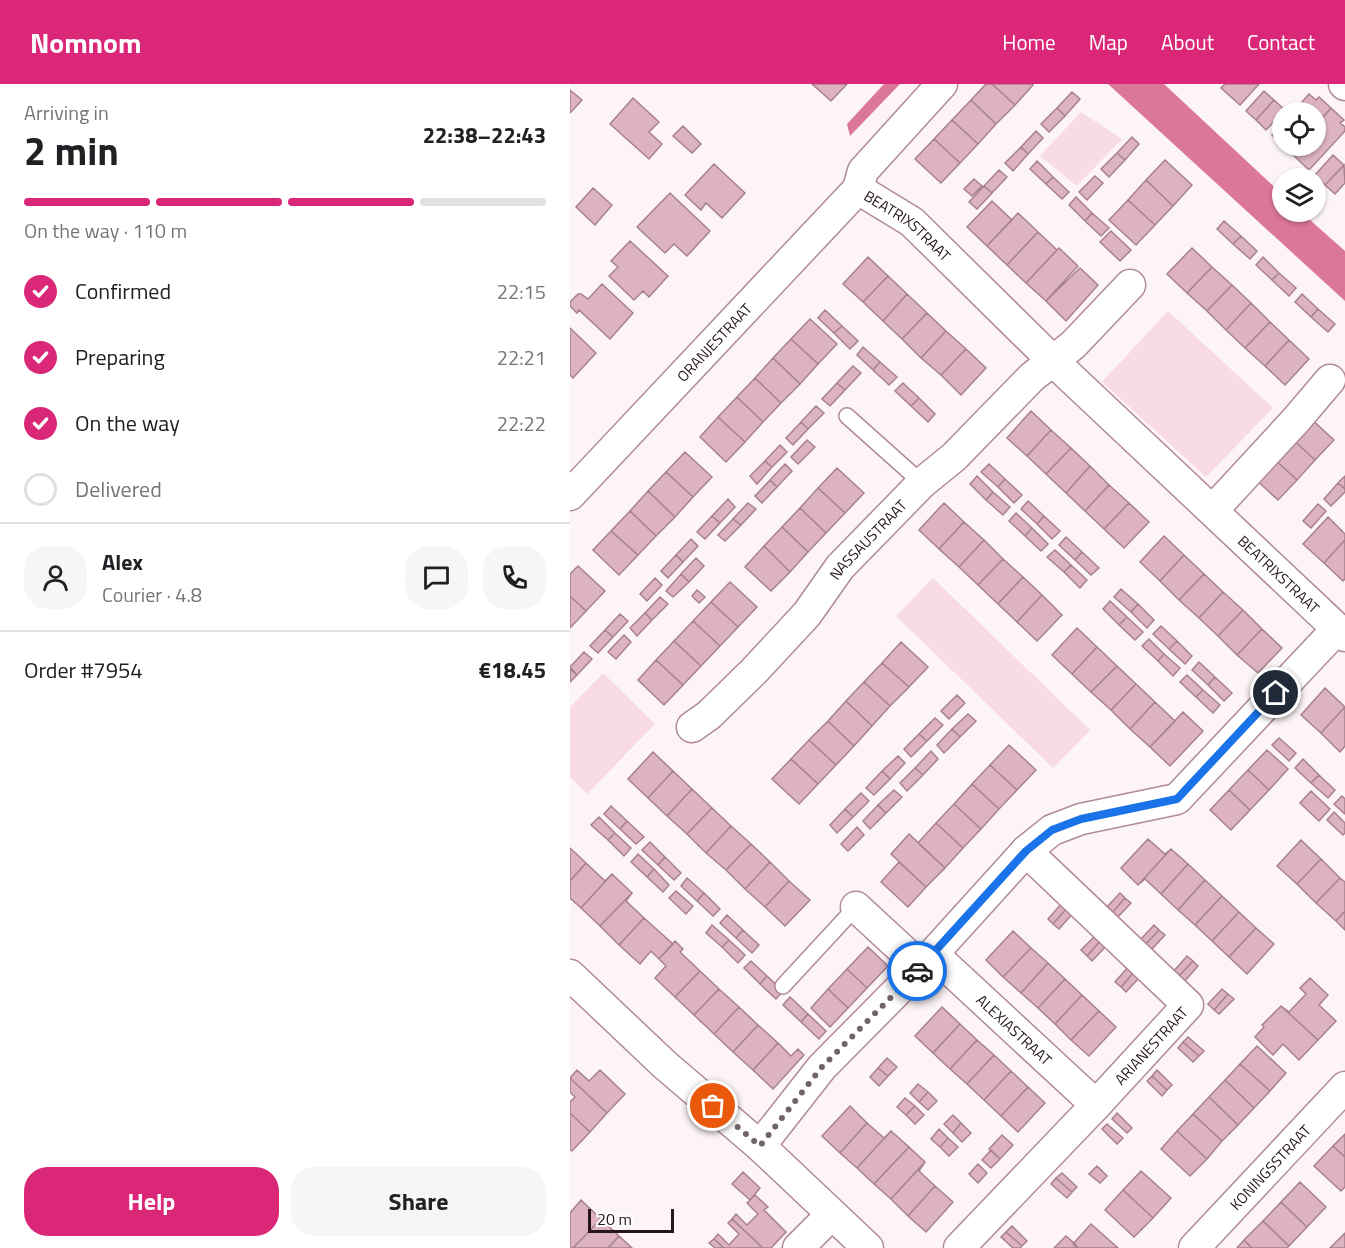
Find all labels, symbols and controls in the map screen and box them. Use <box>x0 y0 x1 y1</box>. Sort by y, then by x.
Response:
text: Nomnom <box>30 21 142 64</box>
text: Home <box>1002 26 1056 58</box>
text: Map <box>1089 26 1128 58</box>
text: About <box>1161 26 1214 58</box>
text: Contact <box>1247 26 1315 58</box>
text: Arriving in <box>24 97 109 128</box>
map controls <box>1272 102 1326 222</box>
button: locate <box>1272 102 1326 156</box>
text: 22:38–22:43 <box>423 118 546 152</box>
text: 2 min <box>24 121 119 180</box>
button: layers <box>1272 168 1326 222</box>
street label: BEATRIXSTRAAT <box>860 184 957 266</box>
text: On the way · 110 m <box>24 215 187 246</box>
text: Confirmed <box>75 274 171 308</box>
icon: check <box>24 275 57 308</box>
text: 22:15 <box>497 276 546 307</box>
street label: ORANJESTRAAT <box>671 297 757 387</box>
text: Preparing <box>75 340 165 374</box>
icon: check <box>24 341 57 374</box>
text: 22:21 <box>497 342 546 373</box>
text: On the way <box>75 406 180 440</box>
icon: check <box>24 407 57 440</box>
text: 22:22 <box>497 408 546 439</box>
text: Delivered <box>75 472 162 506</box>
street label: NASSAUSTRAAT <box>823 494 912 584</box>
street label: BEATRIXSTRAAT <box>1233 529 1325 618</box>
text: Alex <box>102 545 143 579</box>
button: person <box>24 546 87 609</box>
button: chat <box>405 546 468 609</box>
button: phone <box>483 546 546 609</box>
text: Courier · 4.8 <box>102 579 202 610</box>
text: Order #7954 <box>24 653 143 687</box>
text: €18.45 <box>479 653 546 687</box>
pin <box>1250 667 1301 718</box>
icon: home <box>1259 676 1292 709</box>
courier <box>887 941 947 1001</box>
icon: car <box>901 955 934 988</box>
street label: ALEXIASTRAAT <box>972 989 1057 1070</box>
street label: ARIANESTRAAT <box>1109 1001 1193 1090</box>
pin <box>687 1080 738 1131</box>
icon: bag <box>696 1089 729 1122</box>
street label: KONINGSSTRAAT <box>1224 1119 1316 1215</box>
button: Help <box>24 1167 279 1236</box>
button: Share <box>291 1167 546 1236</box>
scale bar <box>588 1206 674 1234</box>
text: 20 m <box>597 1207 632 1231</box>

